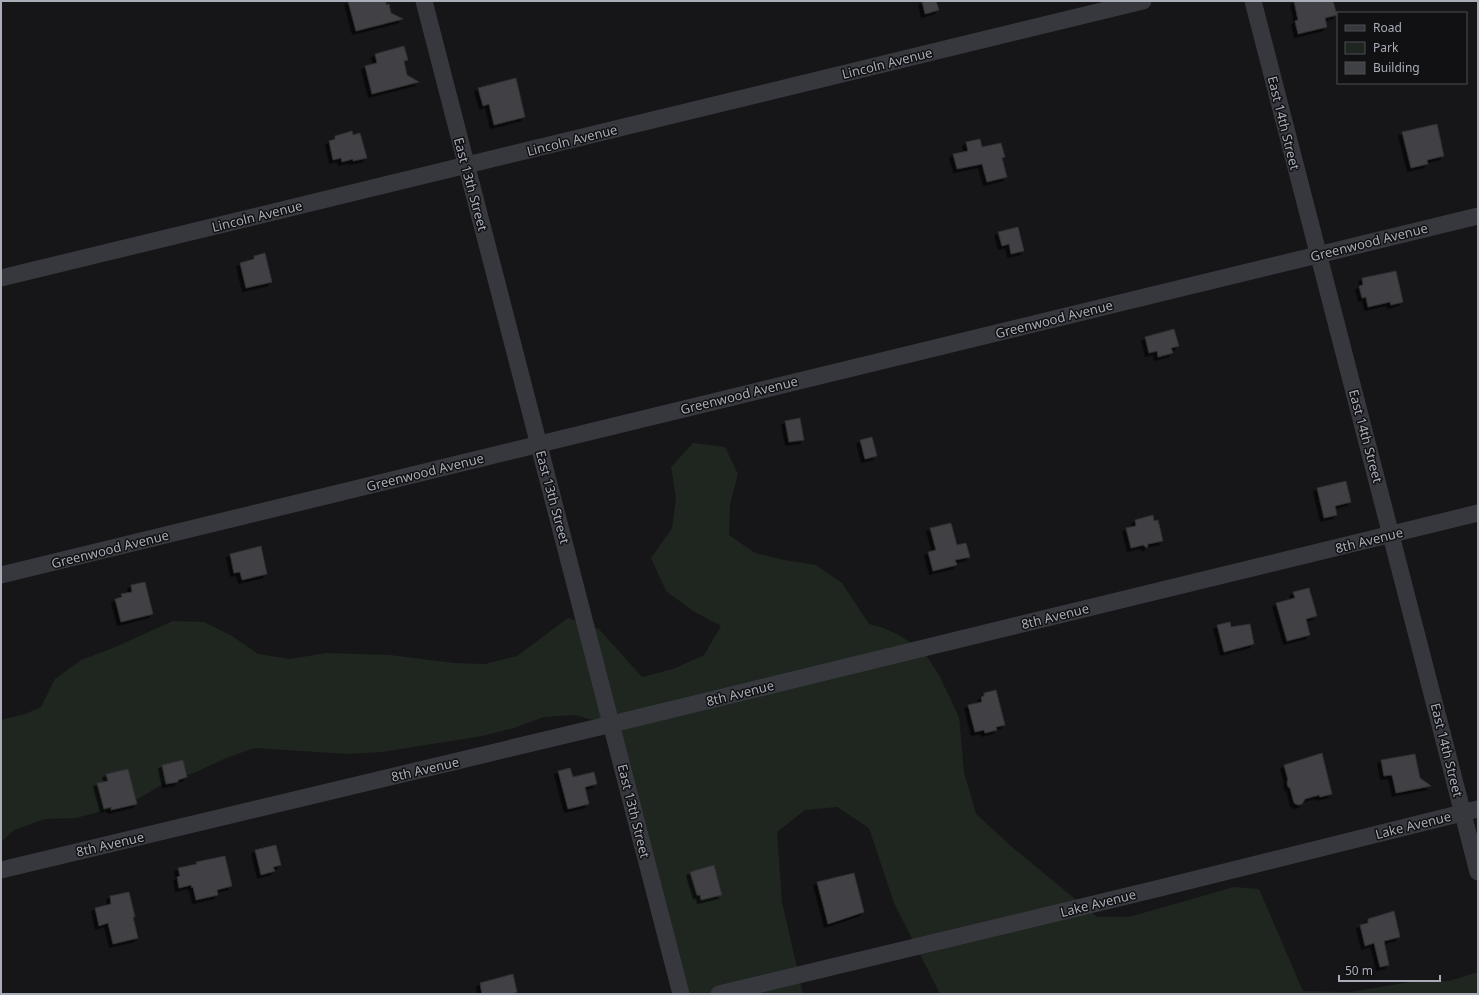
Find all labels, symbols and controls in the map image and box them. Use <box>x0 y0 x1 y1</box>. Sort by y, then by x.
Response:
legend <box>1337 12 1467 84</box>
text: Road <box>1373 19 1402 36</box>
text: Park <box>1373 39 1399 56</box>
street label: Lincoln Avenue <box>840 43 934 83</box>
text: Building <box>1373 59 1420 76</box>
street label: East 14th Street <box>1264 74 1304 172</box>
street label: Lincoln Avenue <box>525 120 619 160</box>
street label: East 13th Street <box>450 135 492 233</box>
street label: Lincoln Avenue <box>210 196 304 236</box>
street label: Greenwood Avenue <box>1308 219 1430 265</box>
street label: Greenwood Avenue <box>993 296 1115 342</box>
street label: Greenwood Avenue <box>678 372 800 418</box>
street label: East 14th Street <box>1345 387 1387 485</box>
street label: East 13th Street <box>532 448 574 546</box>
street label: Greenwood Avenue <box>364 449 486 495</box>
street label: 8th Avenue <box>1333 523 1405 557</box>
street label: Greenwood Avenue <box>49 526 171 572</box>
street label: 8th Avenue <box>1019 599 1091 633</box>
street label: 8th Avenue <box>704 676 776 710</box>
street label: East 14th Street <box>1427 701 1467 799</box>
street label: 8th Avenue <box>389 752 461 786</box>
street label: East 13th Street <box>614 762 654 860</box>
street label: Lake Avenue <box>1373 807 1453 843</box>
street label: 8th Avenue <box>74 827 146 861</box>
street label: Lake Avenue <box>1058 885 1138 921</box>
scale bar <box>1339 957 1440 983</box>
text: 50 m <box>1345 962 1373 979</box>

